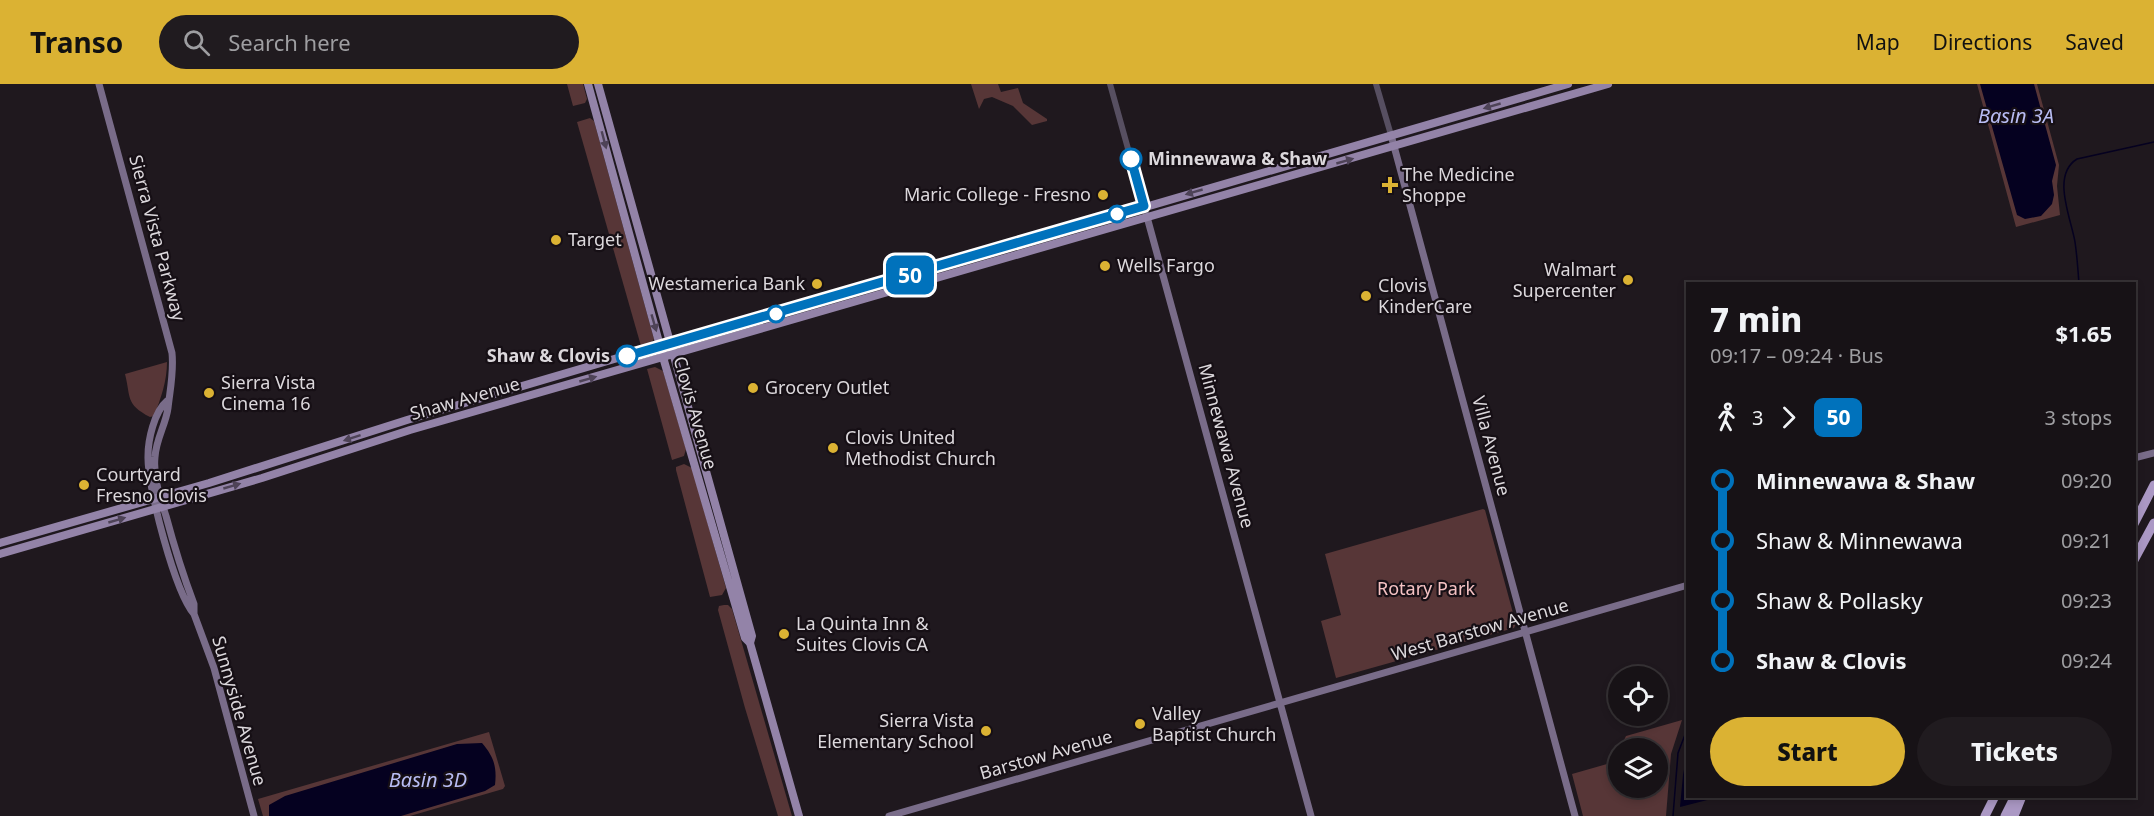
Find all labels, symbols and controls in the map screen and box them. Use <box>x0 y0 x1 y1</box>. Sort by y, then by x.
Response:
search box <box>159 15 579 69</box>
text: Transo <box>30 23 123 61</box>
icon: search <box>180 26 213 59</box>
text: Search here <box>228 27 351 57</box>
text: Map <box>1856 28 1900 56</box>
text: Directions <box>1933 28 2032 56</box>
text: Saved <box>2065 28 2124 56</box>
one-way arrow <box>1482 102 1500 111</box>
water label: Basin 3A <box>1978 102 2054 129</box>
one-way arrow <box>599 131 609 149</box>
place label: Minnewawa & Shaw <box>1148 146 1328 170</box>
marker: Minnewawa & Shaw <box>1120 148 1142 170</box>
street label: Sierra Vista Parkway <box>124 152 192 324</box>
one-way arrow <box>1336 156 1354 165</box>
place label: The Medicine Shoppe <box>1402 162 1515 207</box>
marker: The Medicine Shoppe <box>1383 178 1397 192</box>
place label: Maric College - Fresno <box>904 182 1091 206</box>
marker: Maric College - Fresno <box>1096 188 1110 202</box>
one-way arrow <box>1185 188 1203 197</box>
unlabelled marker <box>1108 205 1126 223</box>
place label: Target <box>568 227 622 251</box>
marker: Target <box>549 233 563 247</box>
place label: Wells Fargo <box>1117 253 1215 277</box>
line badge: 50 <box>883 256 937 294</box>
place label: Walmart Supercenter <box>1513 257 1617 302</box>
marker: Wells Fargo <box>1098 259 1112 273</box>
text: 50 <box>898 261 922 289</box>
place label: Westamerica Bank <box>648 271 805 295</box>
place label: Clovis KinderCare <box>1378 273 1472 318</box>
marker: Walmart Supercenter <box>1621 273 1635 287</box>
marker: Westamerica Bank <box>810 277 824 291</box>
marker: Clovis KinderCare <box>1359 289 1373 303</box>
text: 7 min <box>1710 297 1802 342</box>
unlabelled marker <box>767 305 785 323</box>
one-way arrow <box>650 314 659 332</box>
text: $1.65 <box>2055 318 2112 348</box>
text: 09:17 – 09:24 · Bus <box>1710 342 1883 369</box>
place label: Shaw & Clovis <box>487 343 610 367</box>
marker: Shaw & Clovis <box>616 345 638 367</box>
street label: Clovis Avenue <box>668 353 724 472</box>
street label: Minnewawa Avenue <box>1193 361 1260 531</box>
place label: Sierra Vista Cinema 16 <box>221 370 316 415</box>
street label: Shaw Avenue <box>407 371 522 425</box>
one-way arrow <box>579 374 597 383</box>
place label: Grocery Outlet <box>765 375 890 399</box>
marker: Grocery Outlet <box>746 381 760 395</box>
marker: Sierra Vista Cinema 16 <box>202 386 216 400</box>
street label: Villa Avenue <box>1467 393 1517 498</box>
icon: walk <box>1710 401 1743 434</box>
icon: forward <box>1772 401 1805 434</box>
text: 50 <box>1826 403 1850 431</box>
text: 3 <box>1752 404 1763 431</box>
text: 3 stops <box>2045 404 2112 431</box>
place label: Clovis United Methodist Church <box>845 425 996 470</box>
one-way arrow <box>343 434 361 444</box>
marker: Clovis United Methodist Church <box>826 441 840 455</box>
place label: Courtyard Fresno Clovis <box>96 462 207 507</box>
text: Minnewawa & Shaw <box>1756 465 1975 495</box>
text: 09:20 <box>2061 467 2112 494</box>
marker: Courtyard Fresno Clovis <box>77 478 91 492</box>
one-way arrow <box>224 481 242 490</box>
one-way arrow <box>108 515 126 524</box>
text: Shaw & Minnewawa <box>1756 525 1963 555</box>
text: 09:21 <box>2061 527 2112 554</box>
park label: Rotary Park <box>1377 576 1475 600</box>
text: Shaw & Pollasky <box>1756 585 1923 615</box>
text: 09:23 <box>2061 587 2112 614</box>
street label: West Barstow Avenue <box>1388 592 1571 666</box>
place label: La Quinta Inn & Suites Clovis CA <box>796 611 929 656</box>
marker: La Quinta Inn & Suites Clovis CA <box>777 627 791 641</box>
street label: Sunnyside Avenue <box>207 633 273 788</box>
text: Shaw & Clovis <box>1756 645 1907 675</box>
text: 09:24 <box>2061 647 2112 674</box>
map controls <box>1608 666 1668 798</box>
button: locate <box>1608 666 1668 726</box>
place label: Valley Baptist Church <box>1152 701 1276 746</box>
place label: Sierra Vista Elementary School <box>817 708 974 753</box>
marker: Valley Baptist Church <box>1133 717 1147 731</box>
button: Start <box>1710 717 1905 786</box>
button: Tickets <box>1917 717 2112 786</box>
street label: Barstow Avenue <box>977 724 1115 784</box>
marker: Sierra Vista Elementary School <box>979 724 993 738</box>
button: layers <box>1608 738 1668 798</box>
water label: Basin 3D <box>389 766 467 793</box>

